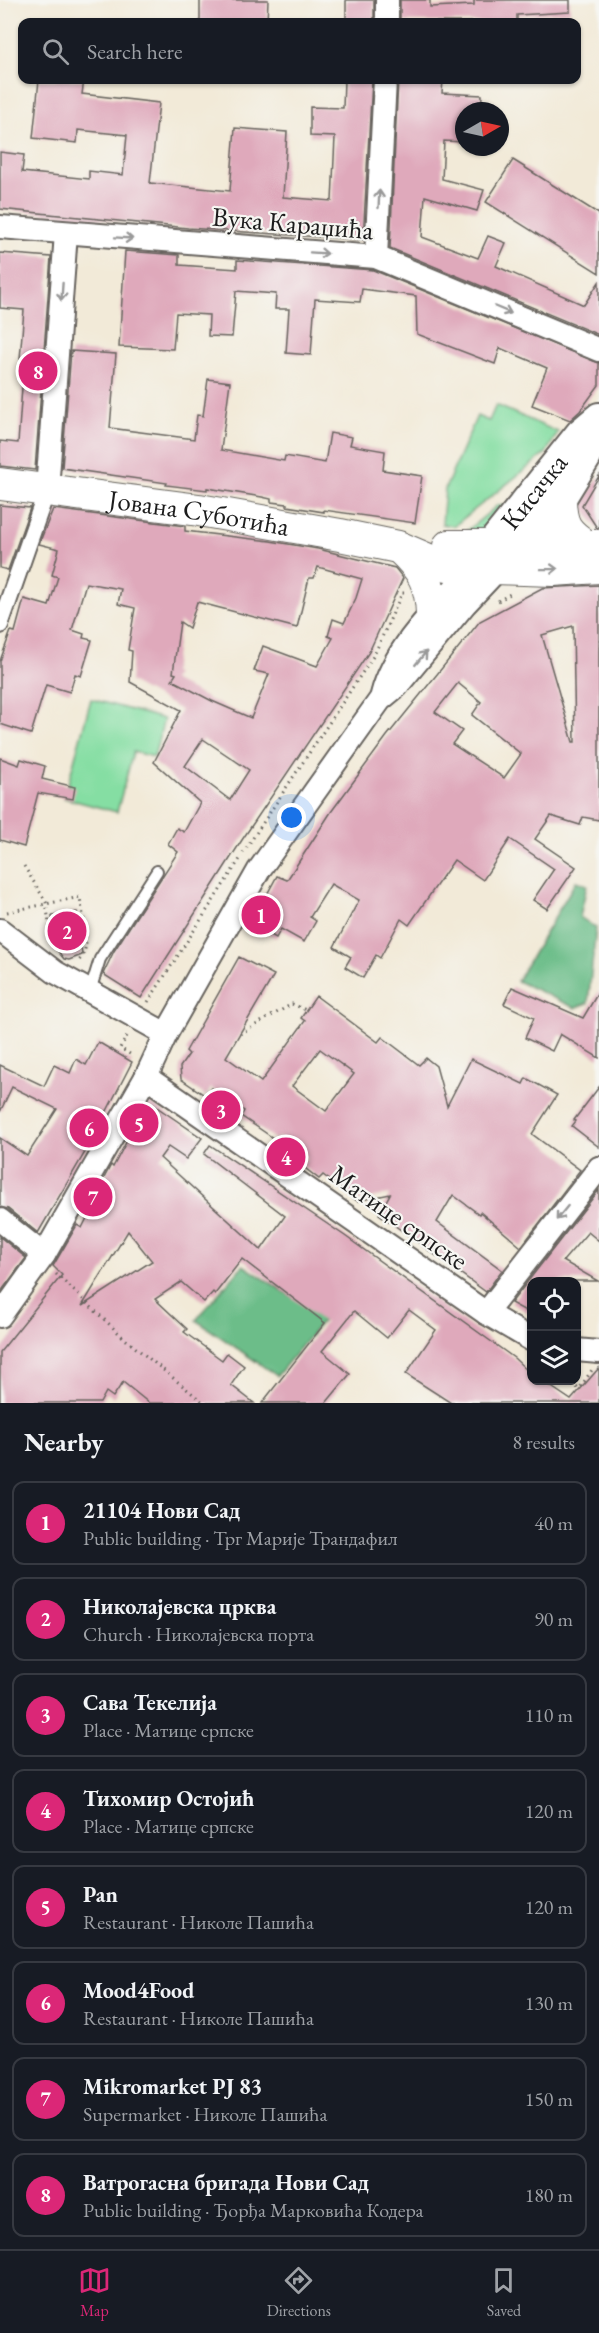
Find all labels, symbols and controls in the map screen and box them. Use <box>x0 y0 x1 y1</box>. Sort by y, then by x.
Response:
search box <box>18 18 581 84</box>
icon: search <box>39 35 72 68</box>
text: Search here <box>87 37 182 66</box>
north arrow <box>455 102 509 156</box>
one-way arrow <box>374 189 385 209</box>
street label: Вука Караџића <box>211 199 375 248</box>
one-way arrow <box>114 233 134 244</box>
one-way arrow <box>308 248 328 259</box>
one-way arrow <box>56 281 67 301</box>
one-way arrow <box>493 305 512 316</box>
pin: 8 <box>18 348 57 394</box>
street label: Кисачка <box>492 446 575 537</box>
street label: Јована Суботића <box>105 481 292 543</box>
one-way arrow <box>538 564 558 575</box>
one-way arrow <box>414 651 428 666</box>
your location <box>277 803 306 832</box>
pin: 1 <box>242 892 280 938</box>
pin: 2 <box>48 908 86 954</box>
pin: 3 <box>202 1088 240 1132</box>
pin: 5 <box>120 1100 158 1146</box>
pin: 6 <box>70 1106 109 1150</box>
pin: 4 <box>266 1134 306 1180</box>
street label: Матице српске <box>323 1156 475 1278</box>
pin: 7 <box>74 1174 112 1220</box>
one-way arrow <box>556 1205 569 1221</box>
map controls <box>527 1277 581 1385</box>
button: locate <box>527 1277 581 1331</box>
button: layers <box>527 1331 581 1385</box>
text: Nearby <box>24 1425 104 1459</box>
text: 8 results <box>512 1429 575 1455</box>
text: 21104 Нови Сад <box>83 1496 240 1525</box>
text: 1 <box>40 1510 51 1536</box>
text: 40 m <box>534 1510 573 1536</box>
text: Public building · Трг Марије Трандафил <box>83 1525 398 1551</box>
text: Николајевска црква <box>83 1592 276 1621</box>
text: 2 <box>40 1606 51 1632</box>
text: 90 m <box>534 1606 573 1632</box>
text: Church · Николајевска порта <box>83 1621 314 1647</box>
text: Сава Текелија <box>83 1688 217 1717</box>
text: 3 <box>40 1702 51 1728</box>
text: 110 m <box>525 1702 573 1728</box>
text: Place · Матице српске <box>83 1717 254 1743</box>
text: Тихомир Остојић <box>83 1784 254 1813</box>
text: 4 <box>40 1798 51 1824</box>
text: 120 m <box>525 1798 573 1824</box>
text: Place · Матице српске <box>83 1813 254 1839</box>
text: Pan <box>83 1880 118 1909</box>
text: 5 <box>40 1894 51 1920</box>
text: 120 m <box>525 1894 573 1920</box>
text: Restaurant · Николе Пашића <box>83 1909 314 1935</box>
text: Mood4Food <box>83 1976 194 2005</box>
text: 6 <box>40 1990 51 2016</box>
text: 130 m <box>525 1990 573 2016</box>
text: Restaurant · Николе Пашића <box>83 2005 314 2031</box>
text: Mikromarket PJ 83 <box>83 2072 262 2101</box>
text: 7 <box>40 2086 51 2112</box>
text: 150 m <box>525 2086 573 2112</box>
text: Supermarket · Николе Пашића <box>83 2101 327 2127</box>
text: Ватрогасна бригада Нови Сад <box>83 2168 369 2197</box>
text: 8 <box>40 2182 51 2208</box>
text: 180 m <box>525 2182 573 2208</box>
text: Public building · Ђорђа Марковића Кодера <box>83 2197 423 2223</box>
tab: Map <box>78 2264 111 2321</box>
tab: Directions <box>267 2264 331 2321</box>
tab: Saved <box>487 2264 521 2321</box>

